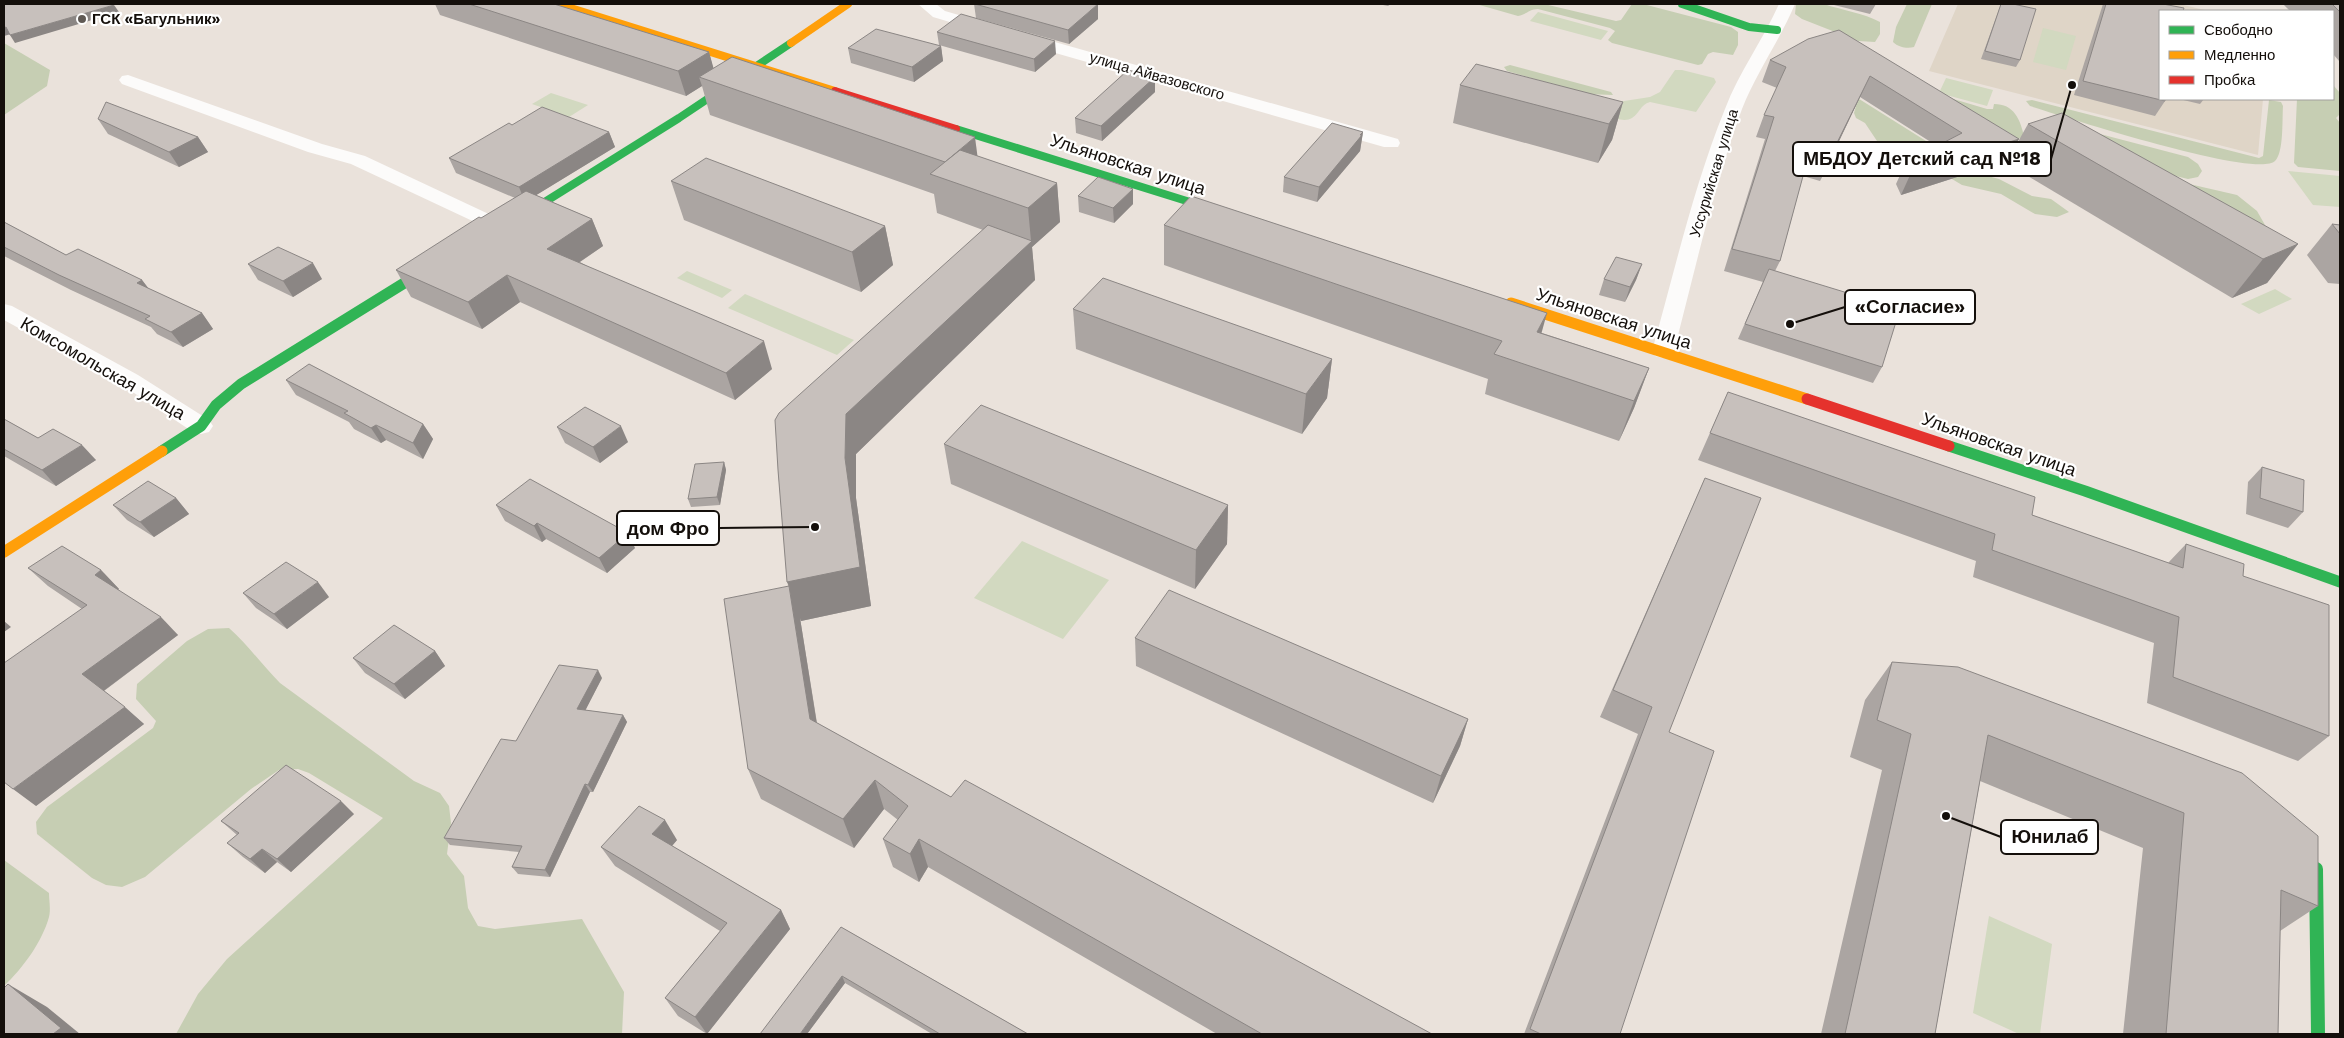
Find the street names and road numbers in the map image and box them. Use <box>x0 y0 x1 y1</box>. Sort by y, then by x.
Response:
street label: улица Айвазовского <box>1087 48 1227 104</box>
street label: Уссурийская улица <box>1686 106 1742 239</box>
street label: Ульяновская улица <box>1048 129 1209 199</box>
street label: Ульяновская улица <box>1534 283 1695 353</box>
street label: Комсомольская улица <box>17 312 190 424</box>
street label: Ульяновская улица <box>1919 408 2080 481</box>

